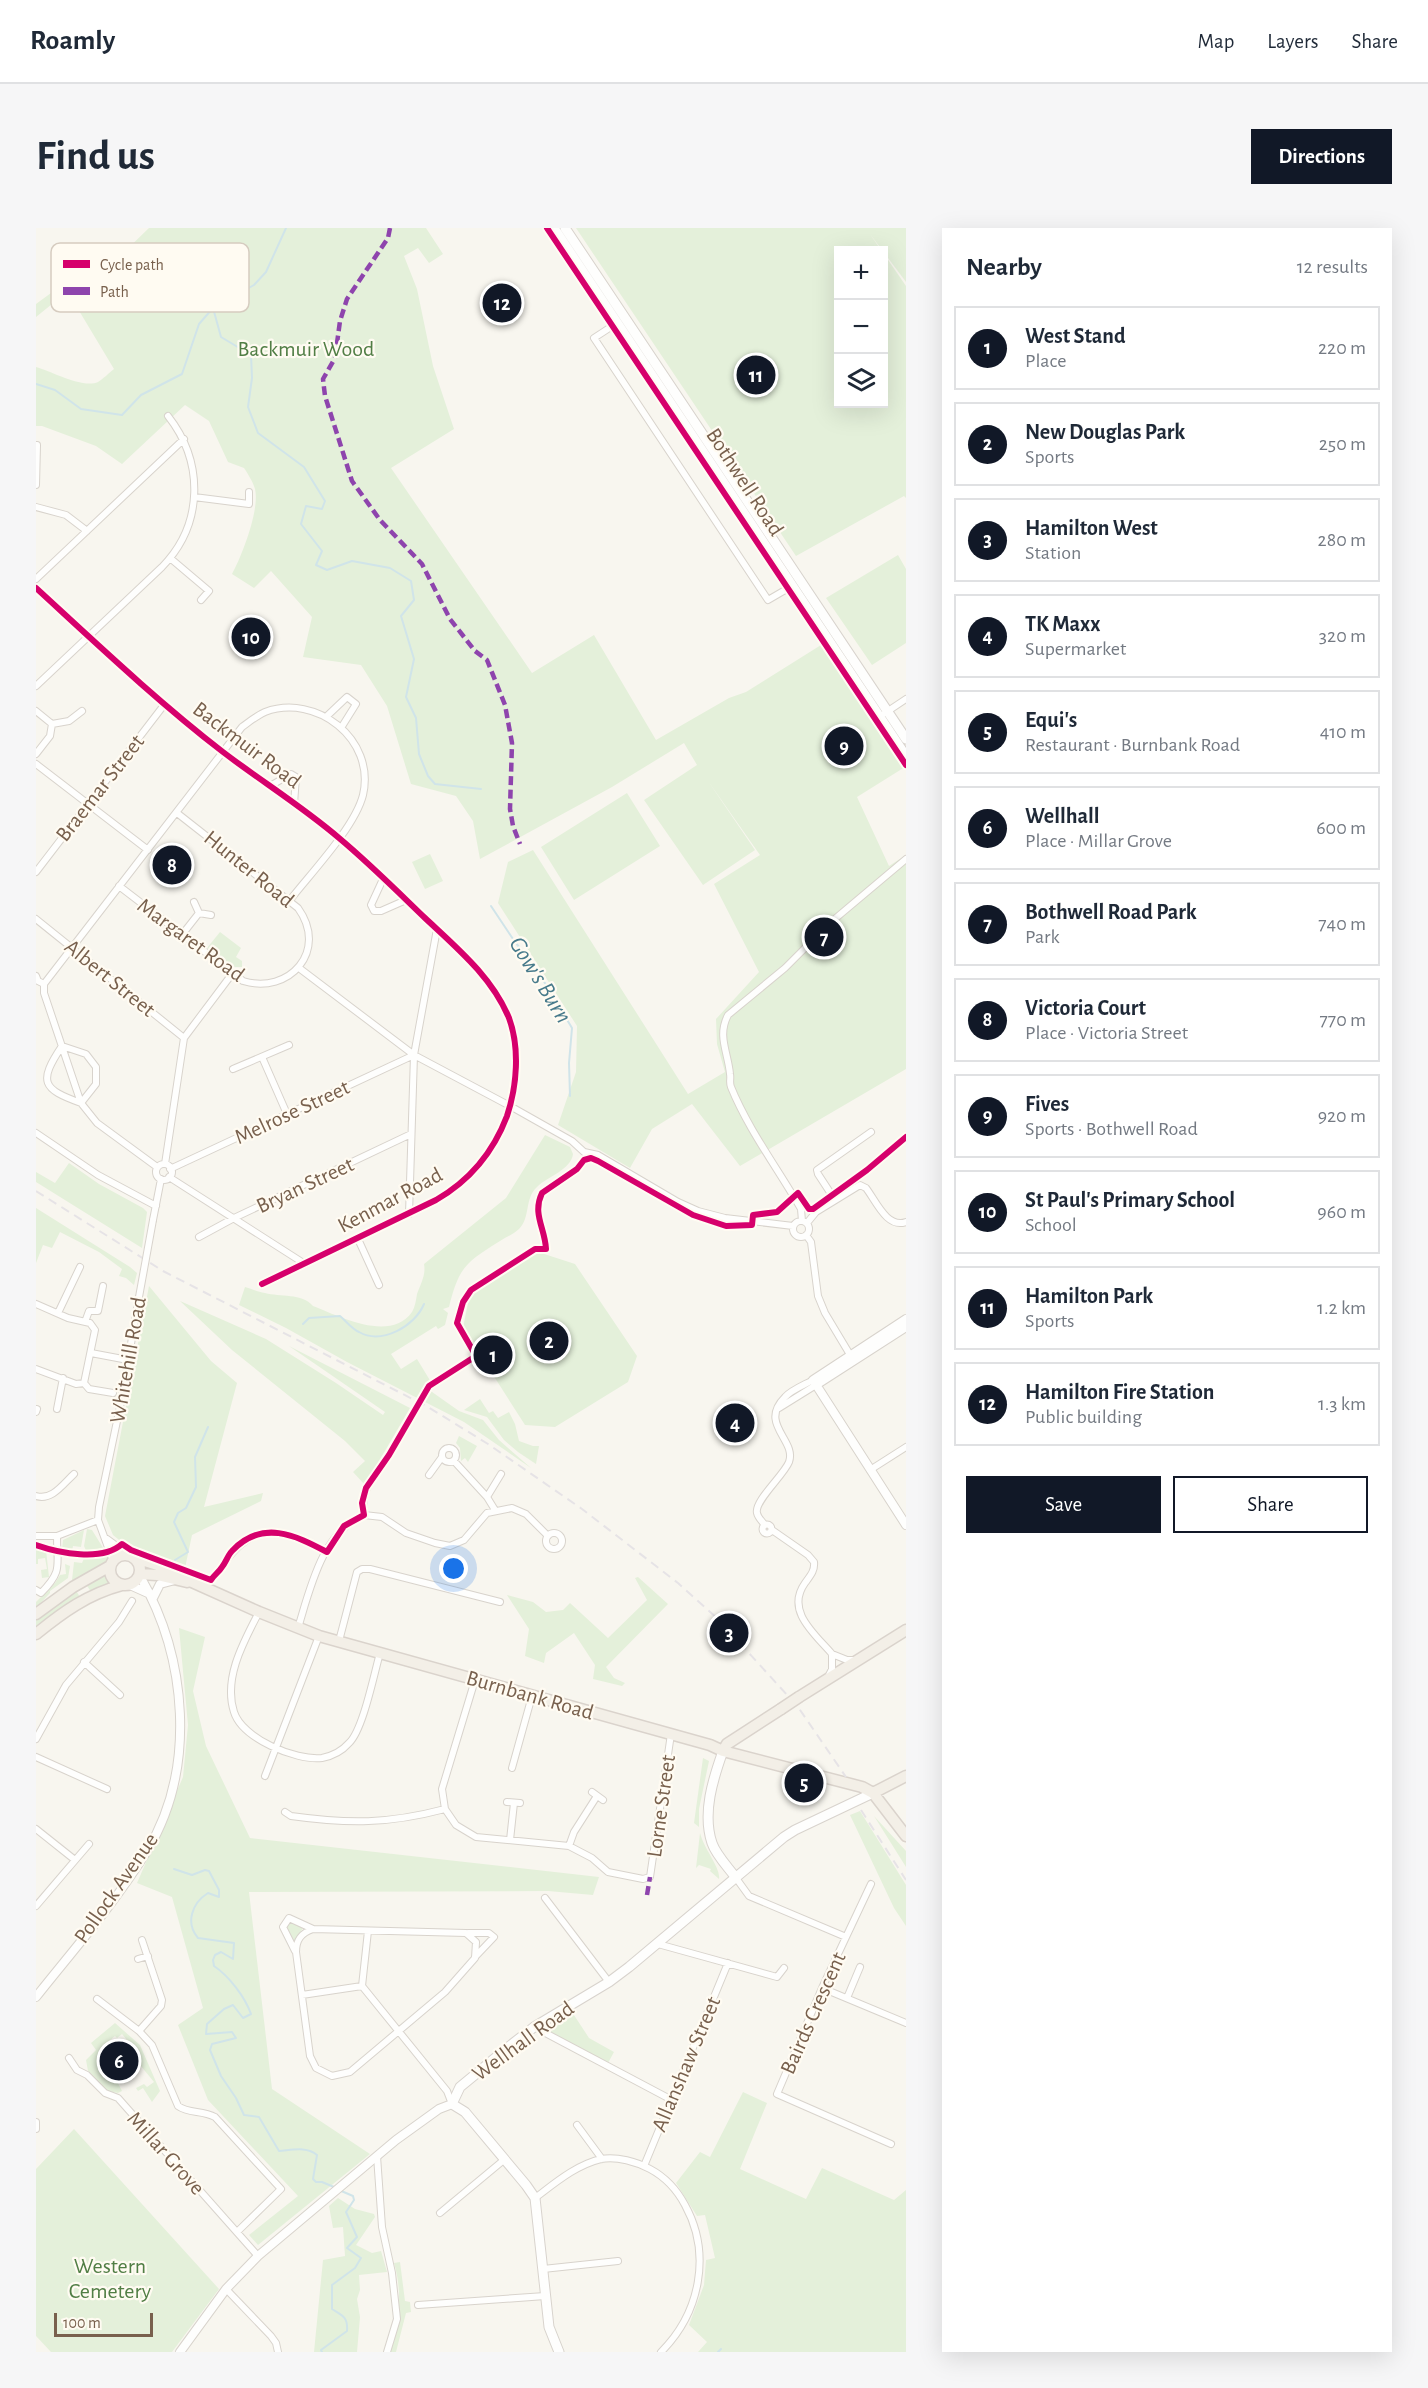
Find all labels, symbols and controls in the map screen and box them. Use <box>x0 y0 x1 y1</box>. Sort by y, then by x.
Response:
text: Roamly <box>30 27 115 55</box>
text: Map <box>1198 31 1234 52</box>
text: Layers <box>1267 31 1318 52</box>
text: Share <box>1351 31 1398 52</box>
button: Directions <box>1251 129 1392 184</box>
text: Find us <box>36 135 155 177</box>
legend <box>51 243 249 312</box>
map controls <box>834 246 888 408</box>
button: + <box>834 246 888 300</box>
text: Nearby <box>966 254 1042 280</box>
text: Cycle path <box>100 257 164 274</box>
text: 12 results <box>1297 257 1368 277</box>
pin: 12 <box>482 280 522 326</box>
text: Path <box>100 284 129 300</box>
button: − <box>834 300 888 354</box>
text: West Stand <box>1025 325 1125 347</box>
park label: Backmuir Wood <box>237 338 375 360</box>
text: 1 <box>984 338 991 358</box>
text: 220 m <box>1318 338 1366 358</box>
text: Place <box>1025 351 1066 371</box>
pin: 11 <box>736 352 776 398</box>
button: layers <box>834 354 888 408</box>
text: New Douglas Park <box>1025 421 1185 443</box>
street label: Bothwell Road <box>702 424 788 540</box>
text: 2 <box>983 434 992 454</box>
text: 250 m <box>1319 434 1366 454</box>
text: Sports <box>1025 447 1074 467</box>
text: Hamilton West <box>1025 517 1158 539</box>
text: 3 <box>983 530 992 550</box>
text: 280 m <box>1318 530 1366 550</box>
text: Station <box>1025 543 1081 563</box>
text: TK Maxx <box>1025 613 1100 635</box>
pin: 10 <box>232 614 270 660</box>
text: 4 <box>982 626 993 646</box>
text: 320 m <box>1319 626 1366 646</box>
text: Supermarket <box>1025 639 1126 659</box>
street label: Backmuir Road <box>189 697 305 793</box>
text: Equi's <box>1025 709 1077 731</box>
text: 5 <box>983 722 992 742</box>
text: 410 m <box>1320 722 1366 742</box>
pin: 9 <box>824 724 864 768</box>
street label: Braemar Street <box>52 730 148 846</box>
text: Restaurant · Burnbank Road <box>1025 735 1240 755</box>
text: Wellhall <box>1025 805 1100 827</box>
text: 6 <box>983 818 992 838</box>
text: 600 m <box>1316 818 1366 838</box>
street label: Hunter Road <box>200 826 298 912</box>
text: Place · Millar Grove <box>1025 831 1172 851</box>
pin: 8 <box>152 842 192 888</box>
street label: Margaret Road <box>133 894 249 986</box>
text: Bothwell Road Park <box>1025 901 1197 923</box>
pin: 7 <box>804 914 844 960</box>
text: 7 <box>983 914 992 934</box>
text: 740 m <box>1318 914 1366 934</box>
text: Park <box>1025 927 1060 947</box>
water label: Gow's Burn <box>504 933 576 1027</box>
street label: Albert Street <box>61 935 159 1021</box>
text: Victoria Court <box>1025 997 1146 1019</box>
text: 8 <box>983 1010 992 1030</box>
text: 770 m <box>1319 1010 1366 1030</box>
text: Place · Victoria Street <box>1025 1023 1188 1043</box>
street label: Melrose Street <box>231 1076 353 1148</box>
text: Fives <box>1025 1093 1069 1115</box>
text: 9 <box>983 1106 992 1126</box>
text: 920 m <box>1318 1106 1366 1126</box>
text: Sports · Bothwell Road <box>1025 1119 1198 1139</box>
street label: Bryan Street <box>253 1153 357 1217</box>
street label: Kenmar Road <box>334 1163 446 1237</box>
text: St Paul's Primary School <box>1025 1189 1235 1211</box>
text: 10 <box>979 1202 996 1222</box>
text: 960 m <box>1317 1202 1366 1222</box>
text: School <box>1025 1215 1077 1235</box>
text: Hamilton Park <box>1025 1285 1153 1307</box>
street label: Whitehill Road <box>106 1295 150 1425</box>
text: 11 <box>980 1298 995 1318</box>
text: 1.2 km <box>1317 1298 1366 1318</box>
text: Sports <box>1025 1311 1074 1331</box>
pin: 2 <box>530 1318 568 1364</box>
pin: 1 <box>474 1332 512 1378</box>
text: Hamilton Fire Station <box>1025 1381 1214 1403</box>
text: 12 <box>979 1394 996 1414</box>
text: 1.3 km <box>1318 1394 1366 1414</box>
pin: 4 <box>716 1400 754 1446</box>
text: Public building <box>1025 1407 1142 1427</box>
button: Save <box>966 1476 1161 1533</box>
button: Share <box>1173 1476 1368 1533</box>
your location <box>439 1554 468 1583</box>
pin: 3 <box>710 1610 748 1656</box>
street label: Burnbank Road <box>464 1666 596 1724</box>
street label: Lorne Street <box>643 1753 679 1859</box>
pin: 5 <box>784 1760 824 1806</box>
street label: Pollock Avenue <box>70 1829 162 1947</box>
street label: Bairds Crescent <box>776 1949 850 2077</box>
street label: Allanshaw Street <box>648 1993 724 2135</box>
street label: Wellhall Road <box>468 1997 578 2085</box>
pin: 6 <box>100 2038 139 2084</box>
street label: Millar Grove <box>123 2107 209 2199</box>
park label: Western Cemetery <box>69 2255 152 2302</box>
scale bar <box>54 2310 153 2338</box>
text: 100 m <box>63 2315 101 2331</box>

